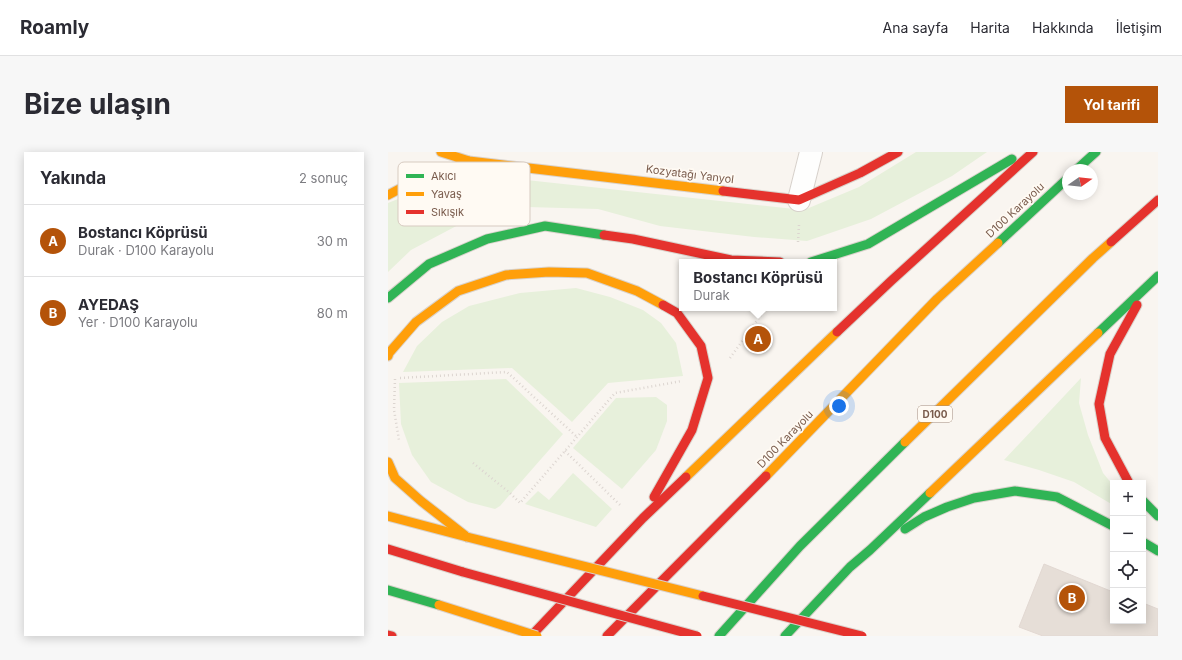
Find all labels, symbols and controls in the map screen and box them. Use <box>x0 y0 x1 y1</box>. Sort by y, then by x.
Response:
text: Roamly <box>20 16 89 39</box>
text: Ana sayfa <box>883 19 948 36</box>
text: Harita <box>970 19 1010 36</box>
text: Hakkında <box>1032 19 1094 36</box>
text: İletişim <box>1116 19 1162 36</box>
button: Yol tarifi <box>1065 86 1158 123</box>
text: Bize ulaşın <box>24 87 171 121</box>
legend <box>398 162 530 226</box>
street label: Kozyatağı Yanyol <box>645 162 735 186</box>
north arrow <box>1062 164 1098 200</box>
text: Yakında <box>40 168 106 188</box>
text: Akıcı <box>431 169 456 183</box>
text: 2 sonuç <box>299 170 348 186</box>
street label: D100 Karayolu <box>983 179 1047 241</box>
text: Yavaş <box>431 187 462 201</box>
text: Sıkışık <box>431 205 464 219</box>
text: Bostancı Köprüsü <box>78 223 208 242</box>
text: A <box>48 233 58 249</box>
text: 30 m <box>317 233 348 249</box>
text: Durak · D100 Karayolu <box>78 242 214 258</box>
popup <box>679 259 837 311</box>
text: Bostancı Köprüsü <box>693 268 823 287</box>
text: Durak <box>693 287 730 303</box>
text: AYEDAŞ <box>78 295 139 314</box>
text: B <box>49 305 57 321</box>
text: 80 m <box>317 305 348 321</box>
text: Yer · D100 Karayolu <box>78 314 198 330</box>
pin: A <box>745 324 771 354</box>
your location <box>829 396 849 416</box>
road number: D100 <box>918 406 952 422</box>
street label: D100 Karayolu <box>754 407 816 471</box>
map controls <box>1110 480 1146 624</box>
button: + <box>1110 480 1146 516</box>
button: − <box>1110 516 1146 552</box>
button: locate <box>1110 552 1146 588</box>
pin: B <box>1059 583 1085 613</box>
button: layers <box>1110 588 1146 624</box>

